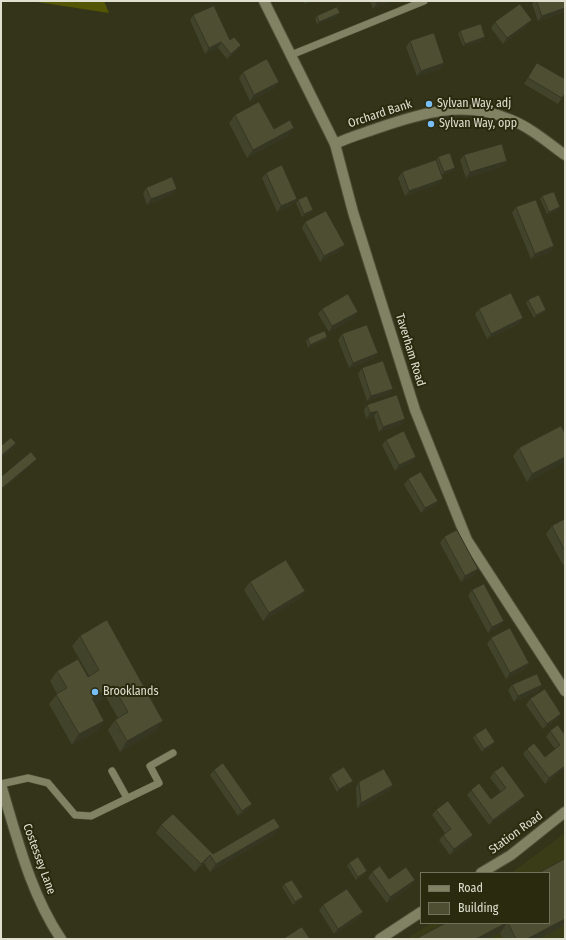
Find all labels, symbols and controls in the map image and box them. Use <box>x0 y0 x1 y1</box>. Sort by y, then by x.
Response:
street label: Orchard Bank <box>346 97 414 131</box>
place label: Sylvan Way, adj <box>437 97 511 111</box>
marker: Sylvan Way, adj <box>424 99 434 109</box>
place label: Sylvan Way, opp <box>439 117 517 131</box>
marker: Sylvan Way, opp <box>426 119 436 129</box>
street label: Taverham Road <box>392 312 428 388</box>
place label: Brooklands <box>103 685 158 699</box>
marker: Brooklands <box>90 687 100 697</box>
street label: Station Road <box>486 809 546 857</box>
street label: Costessey Lane <box>19 822 59 896</box>
legend <box>420 872 550 924</box>
text: Road <box>458 881 483 895</box>
text: Building <box>458 901 498 915</box>

